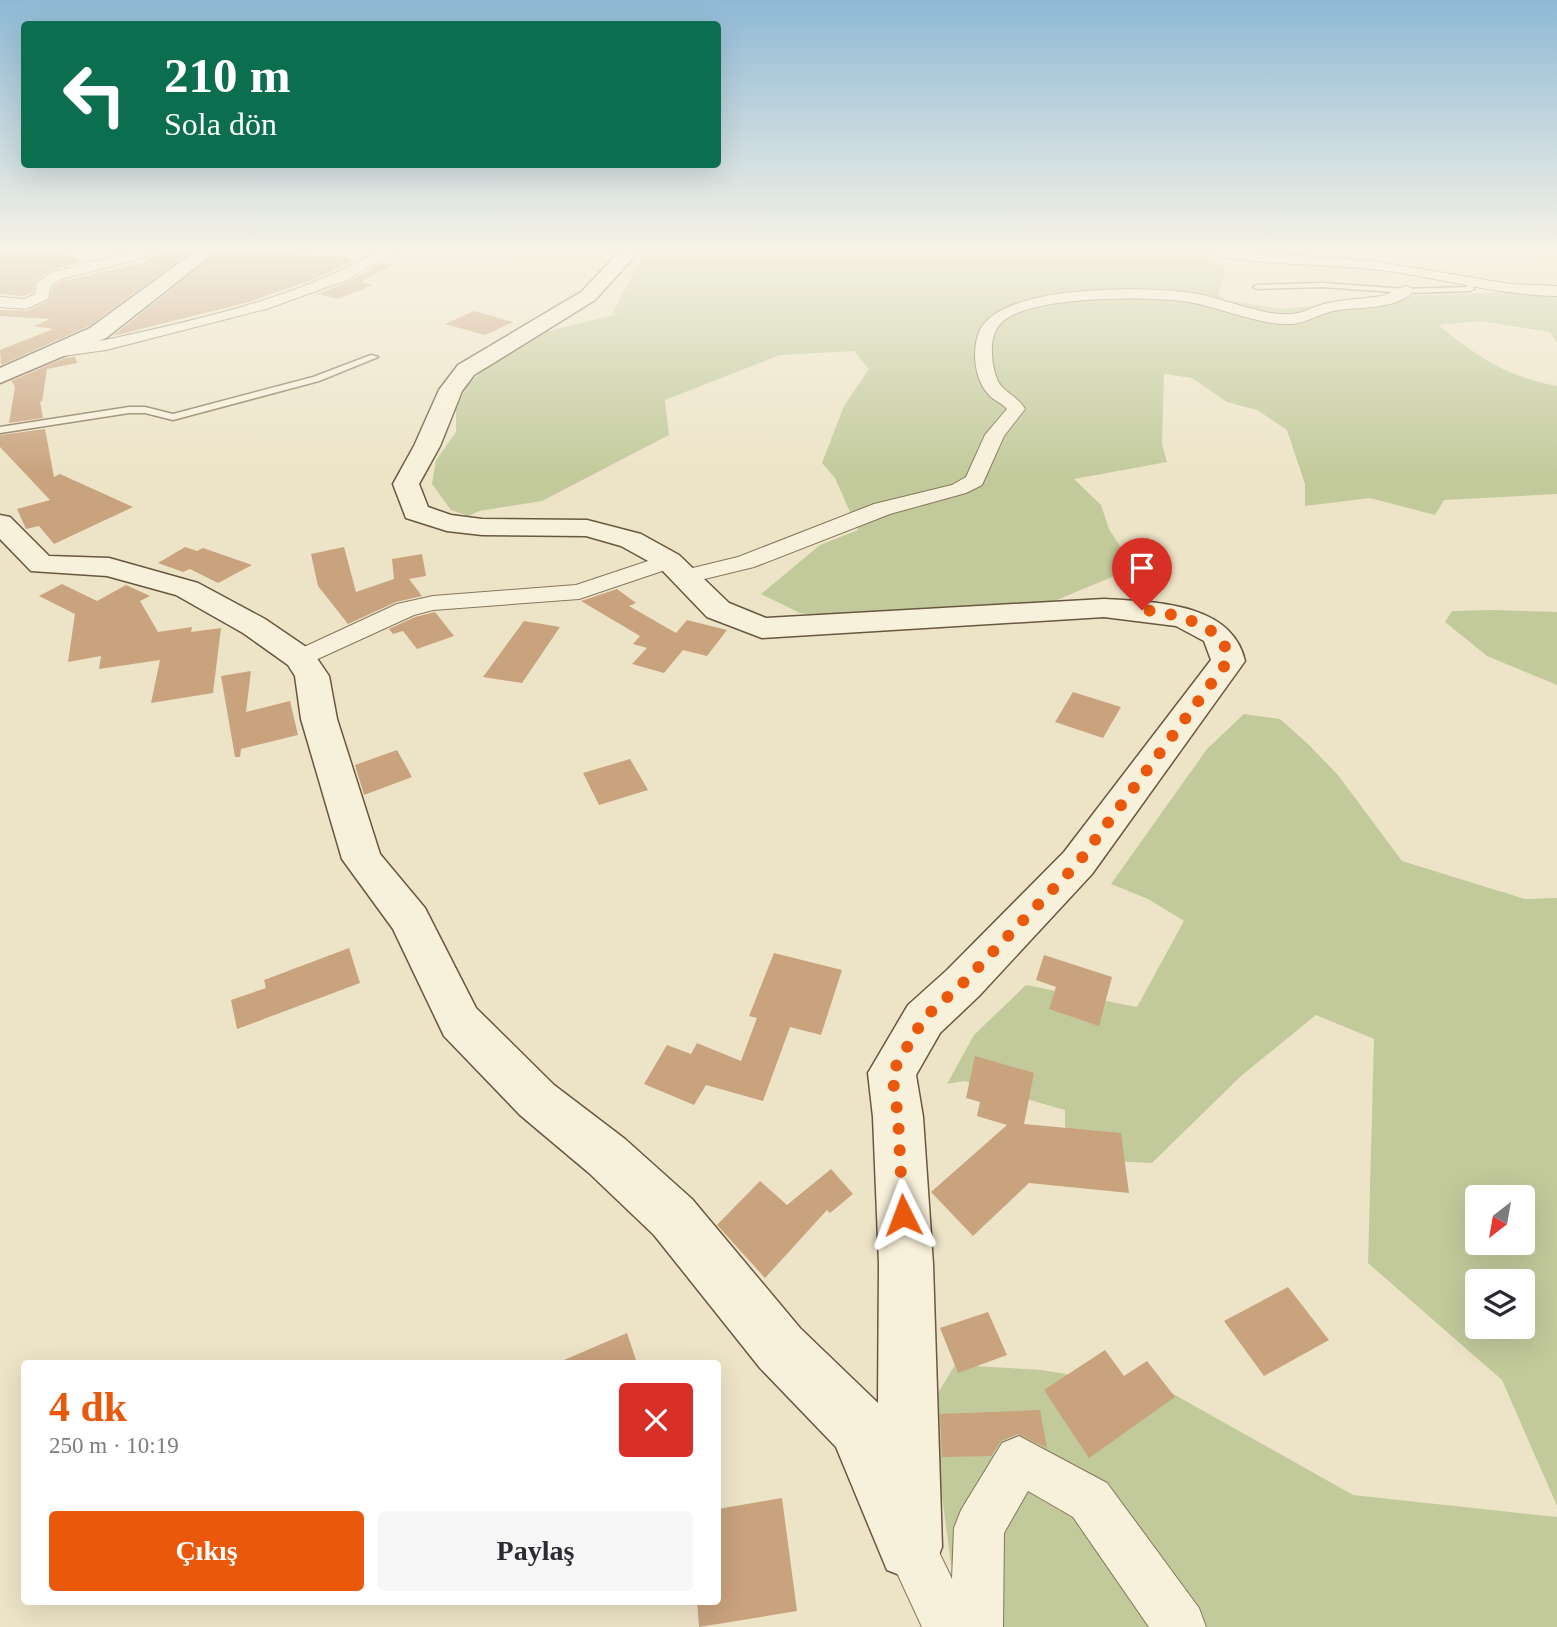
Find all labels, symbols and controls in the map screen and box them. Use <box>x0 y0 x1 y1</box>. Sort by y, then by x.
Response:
text: 210 m <box>164 48 291 103</box>
icon: left <box>49 49 140 140</box>
text: Sola dön <box>164 106 277 142</box>
pin <box>1112 538 1172 610</box>
icon: arrive <box>1123 549 1161 587</box>
position arrow <box>866 1178 940 1252</box>
north arrow <box>1465 1185 1535 1255</box>
map controls <box>1465 1185 1535 1339</box>
button: layers <box>1465 1269 1535 1339</box>
button: close <box>619 1383 693 1457</box>
text: 4 dk <box>49 1384 127 1430</box>
text: 250 m · 10:19 <box>49 1433 179 1458</box>
button: Çıkış <box>49 1511 364 1591</box>
button: Paylaş <box>378 1511 693 1591</box>

